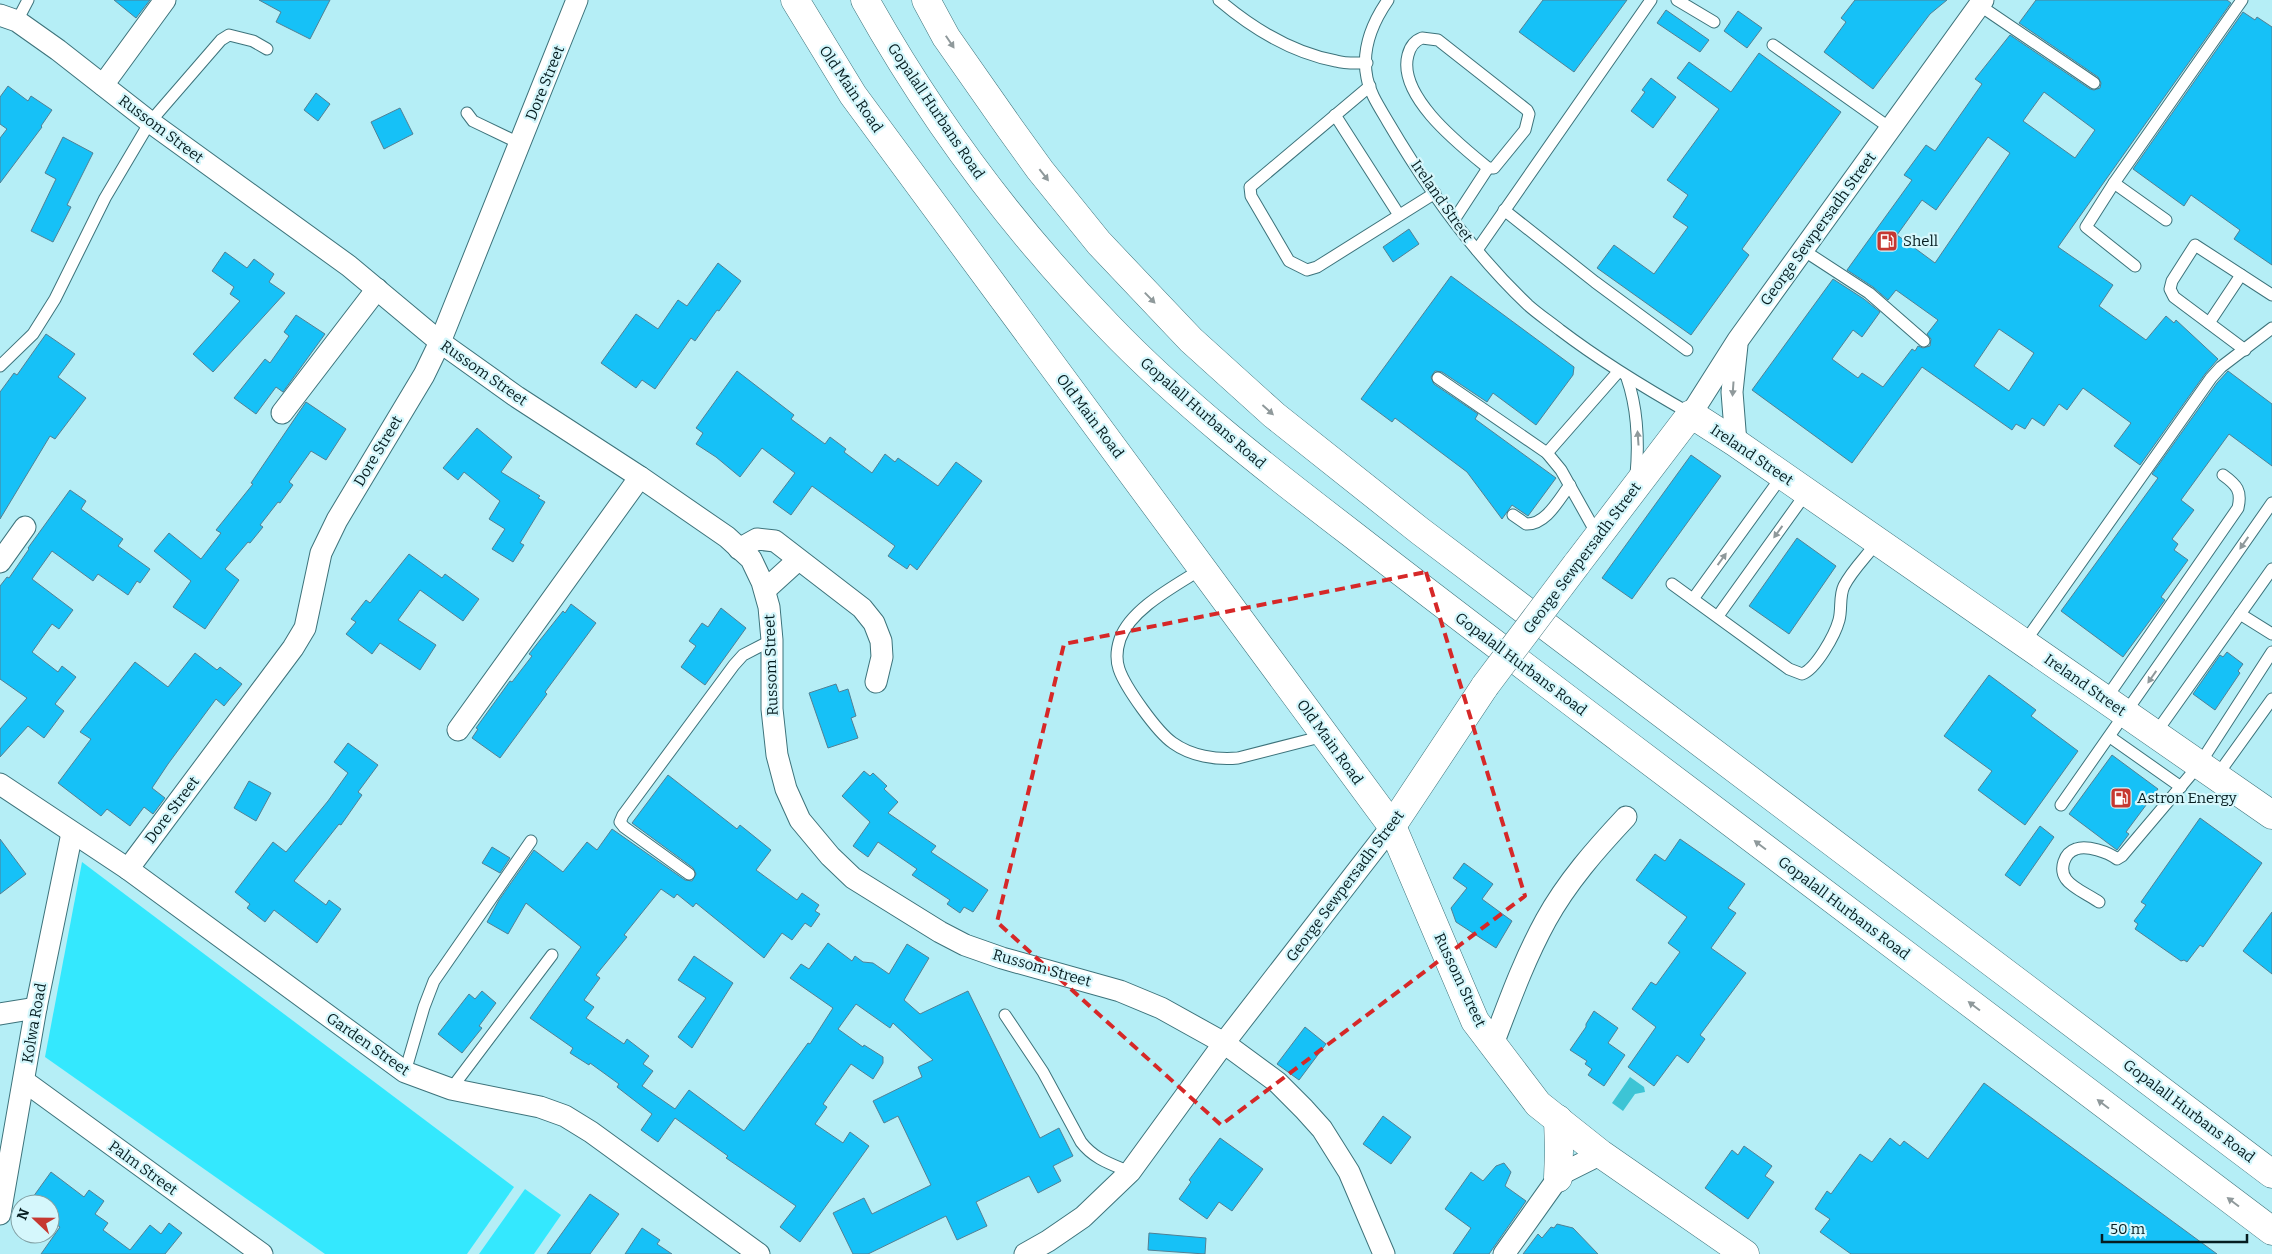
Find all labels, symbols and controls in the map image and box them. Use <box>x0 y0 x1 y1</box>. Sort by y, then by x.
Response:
one-way arrow <box>945 36 955 49</box>
street label: Gopalall Hurbans Road <box>884 40 988 183</box>
street label: Dore Street <box>522 42 568 123</box>
street label: Old Main Road <box>815 42 887 136</box>
street label: Russom Street <box>115 91 207 167</box>
street label: George Sewpersadh Street <box>1756 149 1880 309</box>
street label: Ireland Street <box>1407 157 1477 246</box>
one-way arrow <box>1038 168 1049 181</box>
fuel station icon: Shell <box>1875 229 1899 253</box>
place label: Shell <box>1903 232 1938 250</box>
one-way arrow <box>1144 291 1156 303</box>
street label: Russom Street <box>437 337 531 410</box>
street label: Gopalall Hurbans Road <box>1137 354 1269 472</box>
street label: Old Main Road <box>1052 370 1128 462</box>
one-way arrow <box>1728 381 1736 397</box>
one-way arrow <box>1261 404 1273 416</box>
street label: Dore Street <box>350 412 406 490</box>
street label: Ireland Street <box>1707 421 1797 490</box>
one-way arrow <box>1634 430 1642 446</box>
street label: George Sewpersadh Street <box>1519 478 1645 637</box>
one-way arrow <box>1773 525 1783 539</box>
one-way arrow <box>2239 536 2249 550</box>
one-way arrow <box>1717 553 1727 566</box>
street label: Gopalall Hurbans Road <box>1452 609 1590 719</box>
street label: Russom Street <box>760 613 782 716</box>
street label: Ireland Street <box>2041 650 2130 720</box>
one-way arrow <box>2147 670 2157 684</box>
street label: Old Main Road <box>1293 696 1367 788</box>
street label: Dore Street <box>141 773 203 847</box>
fuel station icon: Astron Energy <box>2109 786 2133 810</box>
place label: Astron Energy <box>2137 789 2237 807</box>
street label: George Sewpersadh Street <box>1282 806 1408 965</box>
one-way arrow <box>1753 840 1767 850</box>
street label: Gopalall Hurbans Road <box>1775 853 1913 963</box>
street label: Russom Street <box>1430 930 1490 1030</box>
street label: Russom Street <box>991 945 1094 991</box>
street label: Kolwa Road <box>18 982 50 1064</box>
one-way arrow <box>1967 1001 1981 1011</box>
street label: Garden Street <box>323 1009 413 1080</box>
street label: Gopalall Hurbans Road <box>2120 1056 2258 1166</box>
one-way arrow <box>2096 1099 2110 1109</box>
street label: Palm Street <box>105 1137 181 1199</box>
north arrow <box>10 1194 60 1244</box>
one-way arrow <box>2226 1197 2240 1207</box>
text: N <box>14 1206 33 1223</box>
scale bar <box>2102 1212 2247 1244</box>
text: 50 m <box>2110 1220 2146 1238</box>

